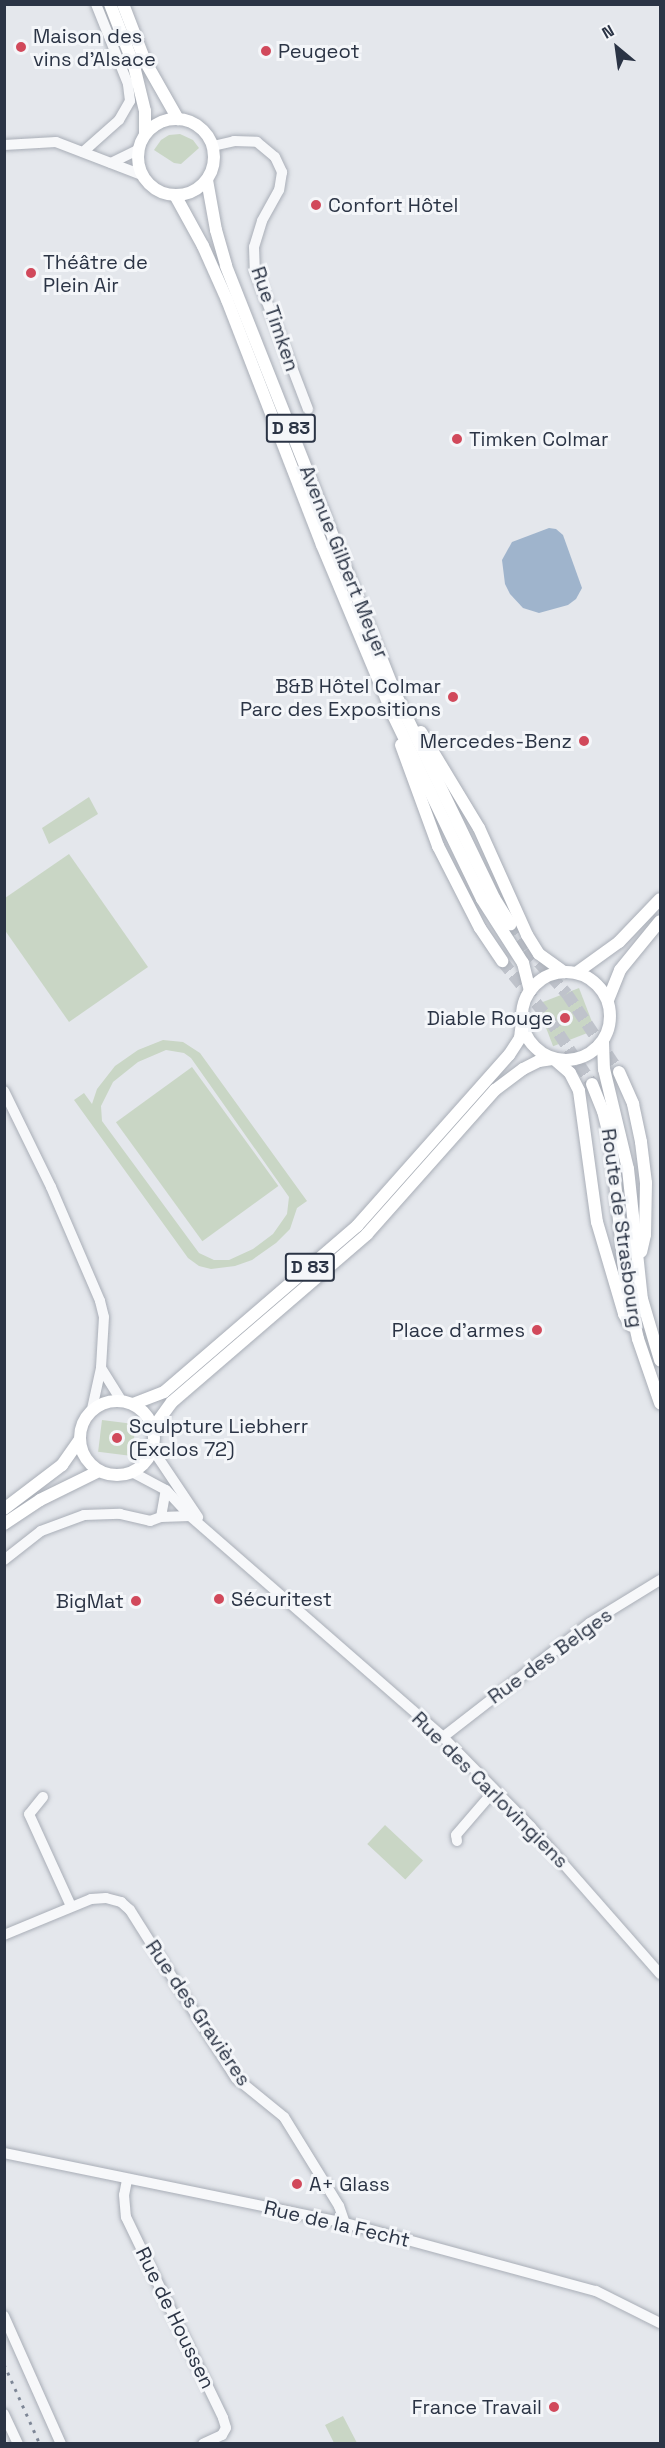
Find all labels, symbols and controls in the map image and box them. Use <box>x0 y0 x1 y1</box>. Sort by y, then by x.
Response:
north arrow <box>587 18 647 78</box>
text: N <box>598 20 618 44</box>
place label: Maison des vins d'Alsace <box>33 24 156 71</box>
place label: Peugeot <box>278 39 360 63</box>
marker: Maison des vins d'Alsace <box>14 40 28 54</box>
marker: Peugeot <box>259 44 273 58</box>
place label: Confort Hôtel <box>328 193 458 217</box>
marker: Confort Hôtel <box>309 198 323 212</box>
place label: Théâtre de Plein Air <box>43 250 148 297</box>
street label: Rue Timken <box>246 263 304 375</box>
marker: Théâtre de Plein Air <box>24 266 38 280</box>
road number: D 83 <box>266 413 316 443</box>
place label: Timken Colmar <box>469 427 608 451</box>
marker: Timken Colmar <box>450 432 464 446</box>
street label: Avenue Gilbert Meyer <box>294 462 394 662</box>
place label: B&B Hôtel Colmar Parc des Expositions <box>240 674 441 721</box>
marker: B&B Hôtel Colmar Parc des Expositions <box>446 690 460 704</box>
place label: Mercedes-Benz <box>420 729 572 753</box>
marker: Mercedes-Benz <box>577 734 591 748</box>
place label: Diable Rouge <box>427 1006 553 1030</box>
marker: Diable Rouge <box>558 1011 572 1025</box>
street label: Route de Strasbourg <box>596 1127 648 1329</box>
road number: D 83 <box>284 1252 336 1282</box>
place label: Place d'armes <box>392 1318 525 1342</box>
marker: Place d'armes <box>530 1323 544 1337</box>
place label: Sculpture Liebherr (Exclos 72) <box>129 1414 308 1461</box>
marker: Sculpture Liebherr (Exclos 72) <box>110 1431 124 1445</box>
place label: Sécuritest <box>231 1587 332 1611</box>
place label: BigMat <box>56 1589 124 1613</box>
marker: Sécuritest <box>212 1592 226 1606</box>
marker: BigMat <box>129 1594 143 1608</box>
street label: Rue des Belges <box>483 1603 617 1709</box>
street label: Rue des Carlovingiens <box>407 1707 573 1873</box>
street label: Rue des Gravières <box>140 1936 256 2090</box>
place label: A+ Glass <box>309 2172 390 2196</box>
marker: A+ Glass <box>290 2177 304 2191</box>
street label: Rue de la Fecht <box>262 2196 412 2252</box>
street label: Rue de Houssen <box>130 2243 220 2393</box>
place label: France Travail <box>411 2395 542 2419</box>
marker: France Travail <box>547 2400 561 2414</box>

